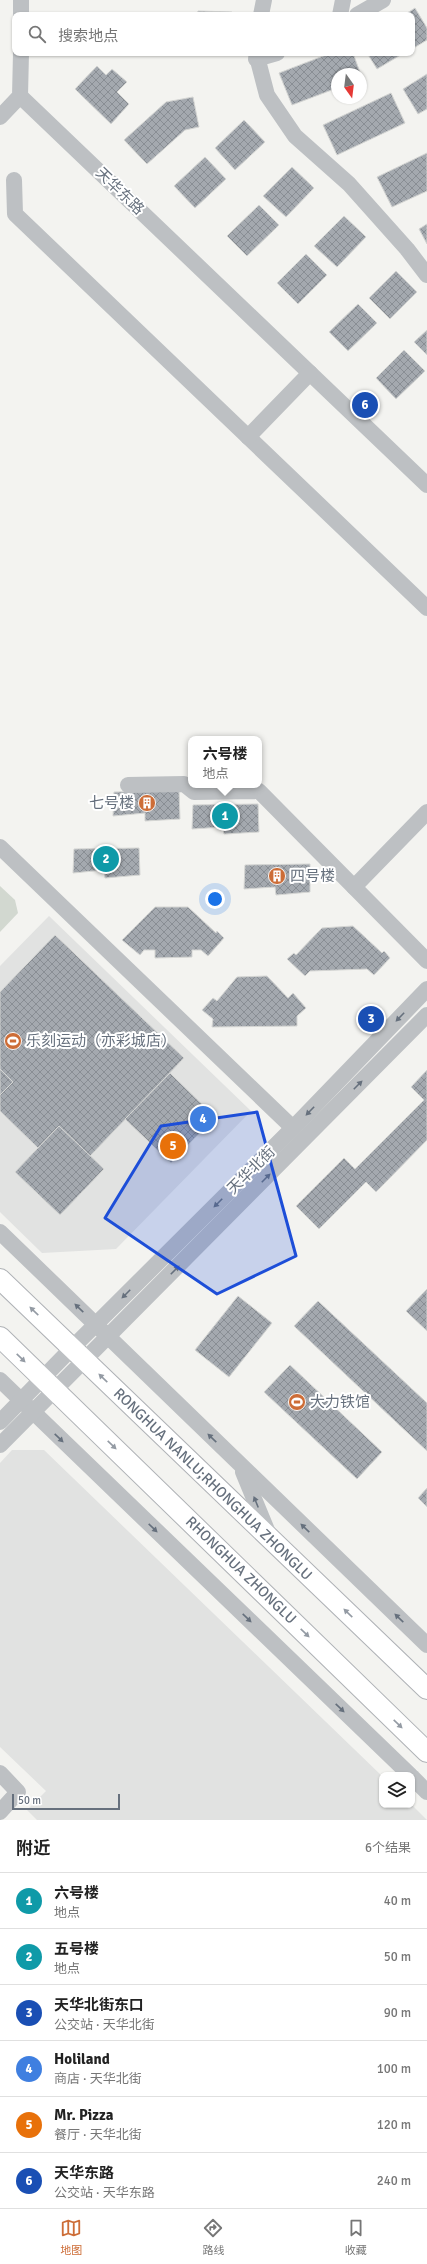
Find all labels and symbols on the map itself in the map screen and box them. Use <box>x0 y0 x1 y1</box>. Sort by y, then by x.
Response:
north arrow <box>331 68 367 104</box>
street label: 天华东路 <box>92 164 148 218</box>
pin: 6 <box>352 390 378 420</box>
building icon: 七号楼 <box>137 793 157 813</box>
place label: 七号楼 <box>89 794 134 812</box>
pin: 1 <box>212 801 238 831</box>
pin: 2 <box>93 844 119 874</box>
building icon: 四号楼 <box>267 866 287 886</box>
place label: 四号楼 <box>290 867 335 885</box>
your location <box>205 889 225 909</box>
pin: 3 <box>358 1004 384 1034</box>
one-way arrow <box>395 1012 405 1022</box>
sports icon: 乐刻运动（亦彩城店） <box>3 1031 23 1051</box>
place label: 乐刻运动（亦彩城店） <box>26 1032 176 1050</box>
one-way arrow <box>353 1080 363 1090</box>
pin: 4 <box>190 1104 216 1134</box>
one-way arrow <box>305 1106 314 1116</box>
pin: 5 <box>160 1131 186 1161</box>
street label: 天华北街 <box>223 1142 279 1198</box>
one-way arrow <box>261 1173 271 1183</box>
one-way arrow <box>213 1198 223 1208</box>
one-way arrow <box>170 1265 180 1275</box>
one-way arrow <box>121 1290 131 1299</box>
one-way arrow <box>74 1303 84 1313</box>
one-way arrow <box>29 1306 39 1316</box>
one-way arrow <box>16 1353 26 1362</box>
one-way arrow <box>98 1373 108 1383</box>
street label: RONGHUA NANLU;RHONGHUA ZHONGLU <box>110 1384 316 1584</box>
sports icon: 大力铁馆 <box>287 1392 307 1412</box>
place label: 大力铁馆 <box>310 1393 370 1411</box>
one-way arrow <box>54 1433 64 1443</box>
one-way arrow <box>207 1433 217 1443</box>
one-way arrow <box>107 1440 117 1450</box>
one-way arrow <box>252 1496 258 1508</box>
street label: RHONGHUA ZHONGLU <box>182 1513 300 1627</box>
one-way arrow <box>148 1523 158 1533</box>
one-way arrow <box>300 1523 310 1533</box>
one-way arrow <box>343 1609 353 1618</box>
one-way arrow <box>242 1613 252 1623</box>
one-way arrow <box>394 1613 404 1623</box>
one-way arrow <box>300 1628 310 1638</box>
one-way arrow <box>335 1704 345 1713</box>
one-way arrow <box>393 1719 403 1729</box>
scale bar <box>12 1792 120 1811</box>

